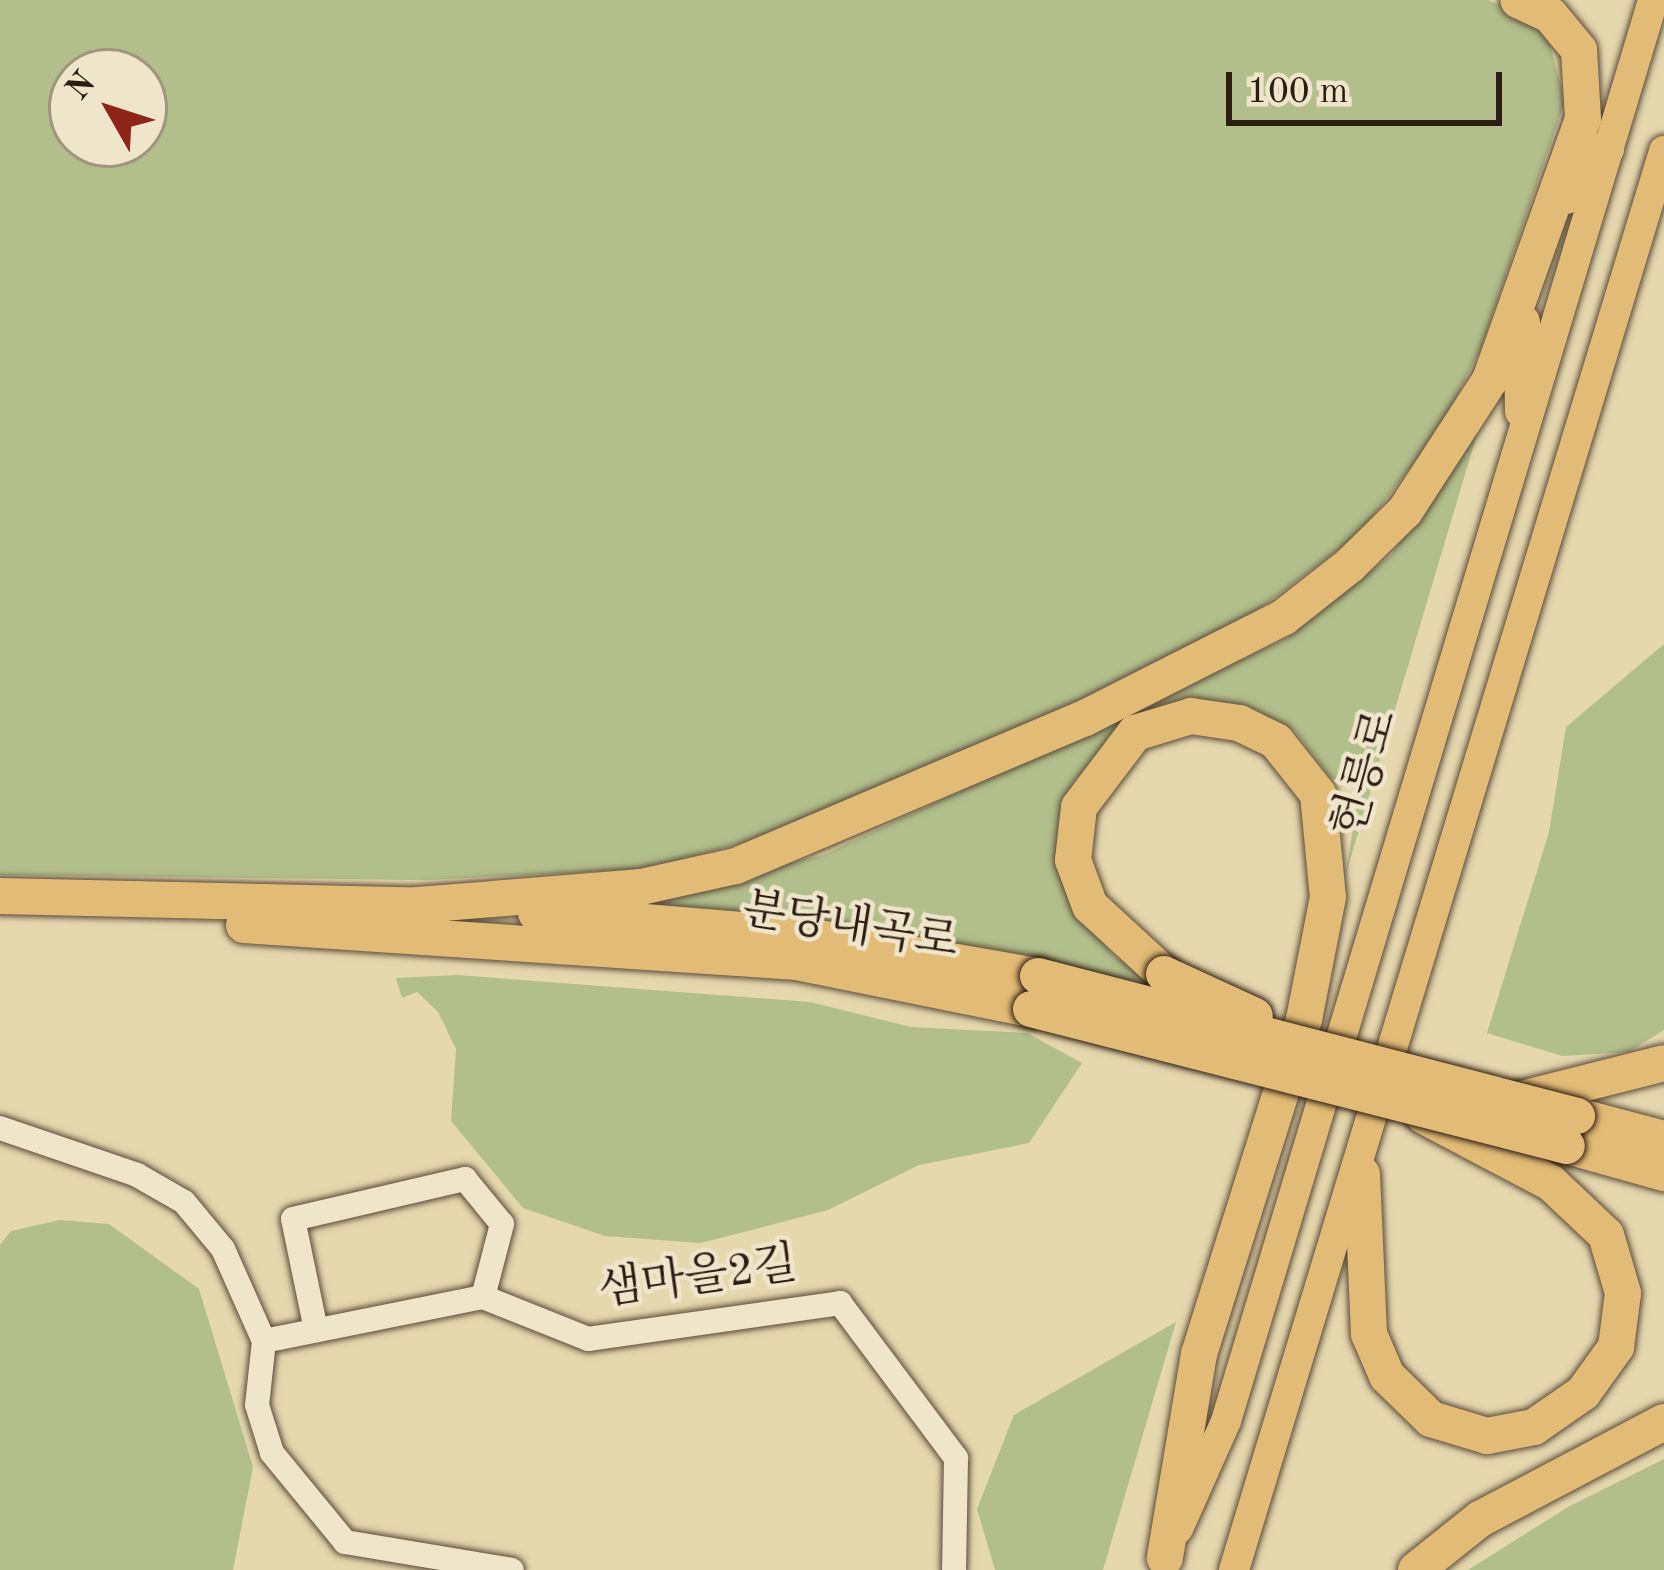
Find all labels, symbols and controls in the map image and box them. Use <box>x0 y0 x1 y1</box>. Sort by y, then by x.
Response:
north arrow <box>48 48 168 168</box>
scale bar <box>1232 48 1508 122</box>
text: N <box>61 67 103 107</box>
text: 100 m <box>1247 75 1348 111</box>
street label: 헌릉로 <box>1323 704 1411 844</box>
street label: 분당내곡로 <box>738 884 962 972</box>
street label: 샘마을2길 <box>595 1238 801 1320</box>

